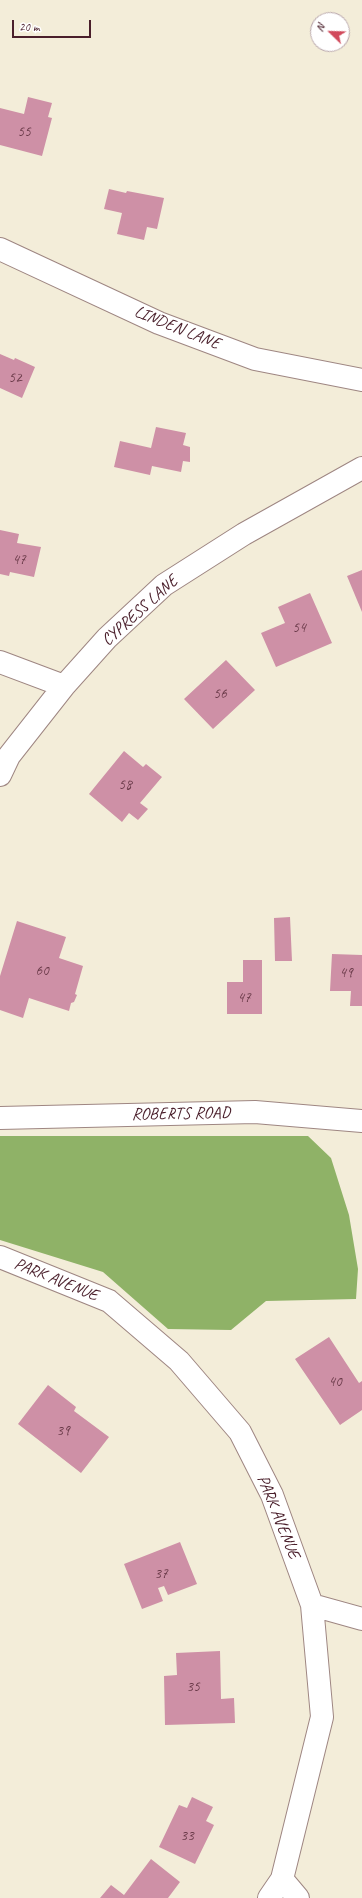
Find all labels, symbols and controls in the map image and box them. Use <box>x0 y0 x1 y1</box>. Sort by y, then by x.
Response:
scale bar <box>14 12 93 38</box>
north arrow <box>310 12 350 52</box>
text: 20 m <box>19 19 39 35</box>
text: N <box>312 22 328 34</box>
house number: 55 <box>17 123 31 141</box>
street label: LINDEN LANE <box>131 302 223 354</box>
house number: 52 <box>8 369 22 387</box>
house number: 47 <box>12 551 26 569</box>
street label: CYPRESS LANE <box>98 571 182 651</box>
house number: 54 <box>292 619 306 637</box>
house number: 56 <box>213 685 227 703</box>
house number: 58 <box>118 776 132 794</box>
house number: 60 <box>35 962 49 980</box>
house number: 49 <box>339 964 353 982</box>
house number: 47 <box>237 989 251 1007</box>
street label: ROBERTS ROAD <box>132 1103 230 1125</box>
street label: PARK AVENUE <box>11 1254 101 1306</box>
house number: 40 <box>328 1373 342 1391</box>
house number: 39 <box>56 1422 70 1440</box>
street label: PARK AVENUE <box>252 1472 304 1562</box>
house number: 37 <box>154 1565 168 1583</box>
house number: 35 <box>186 1678 200 1696</box>
house number: 33 <box>180 1827 194 1845</box>

